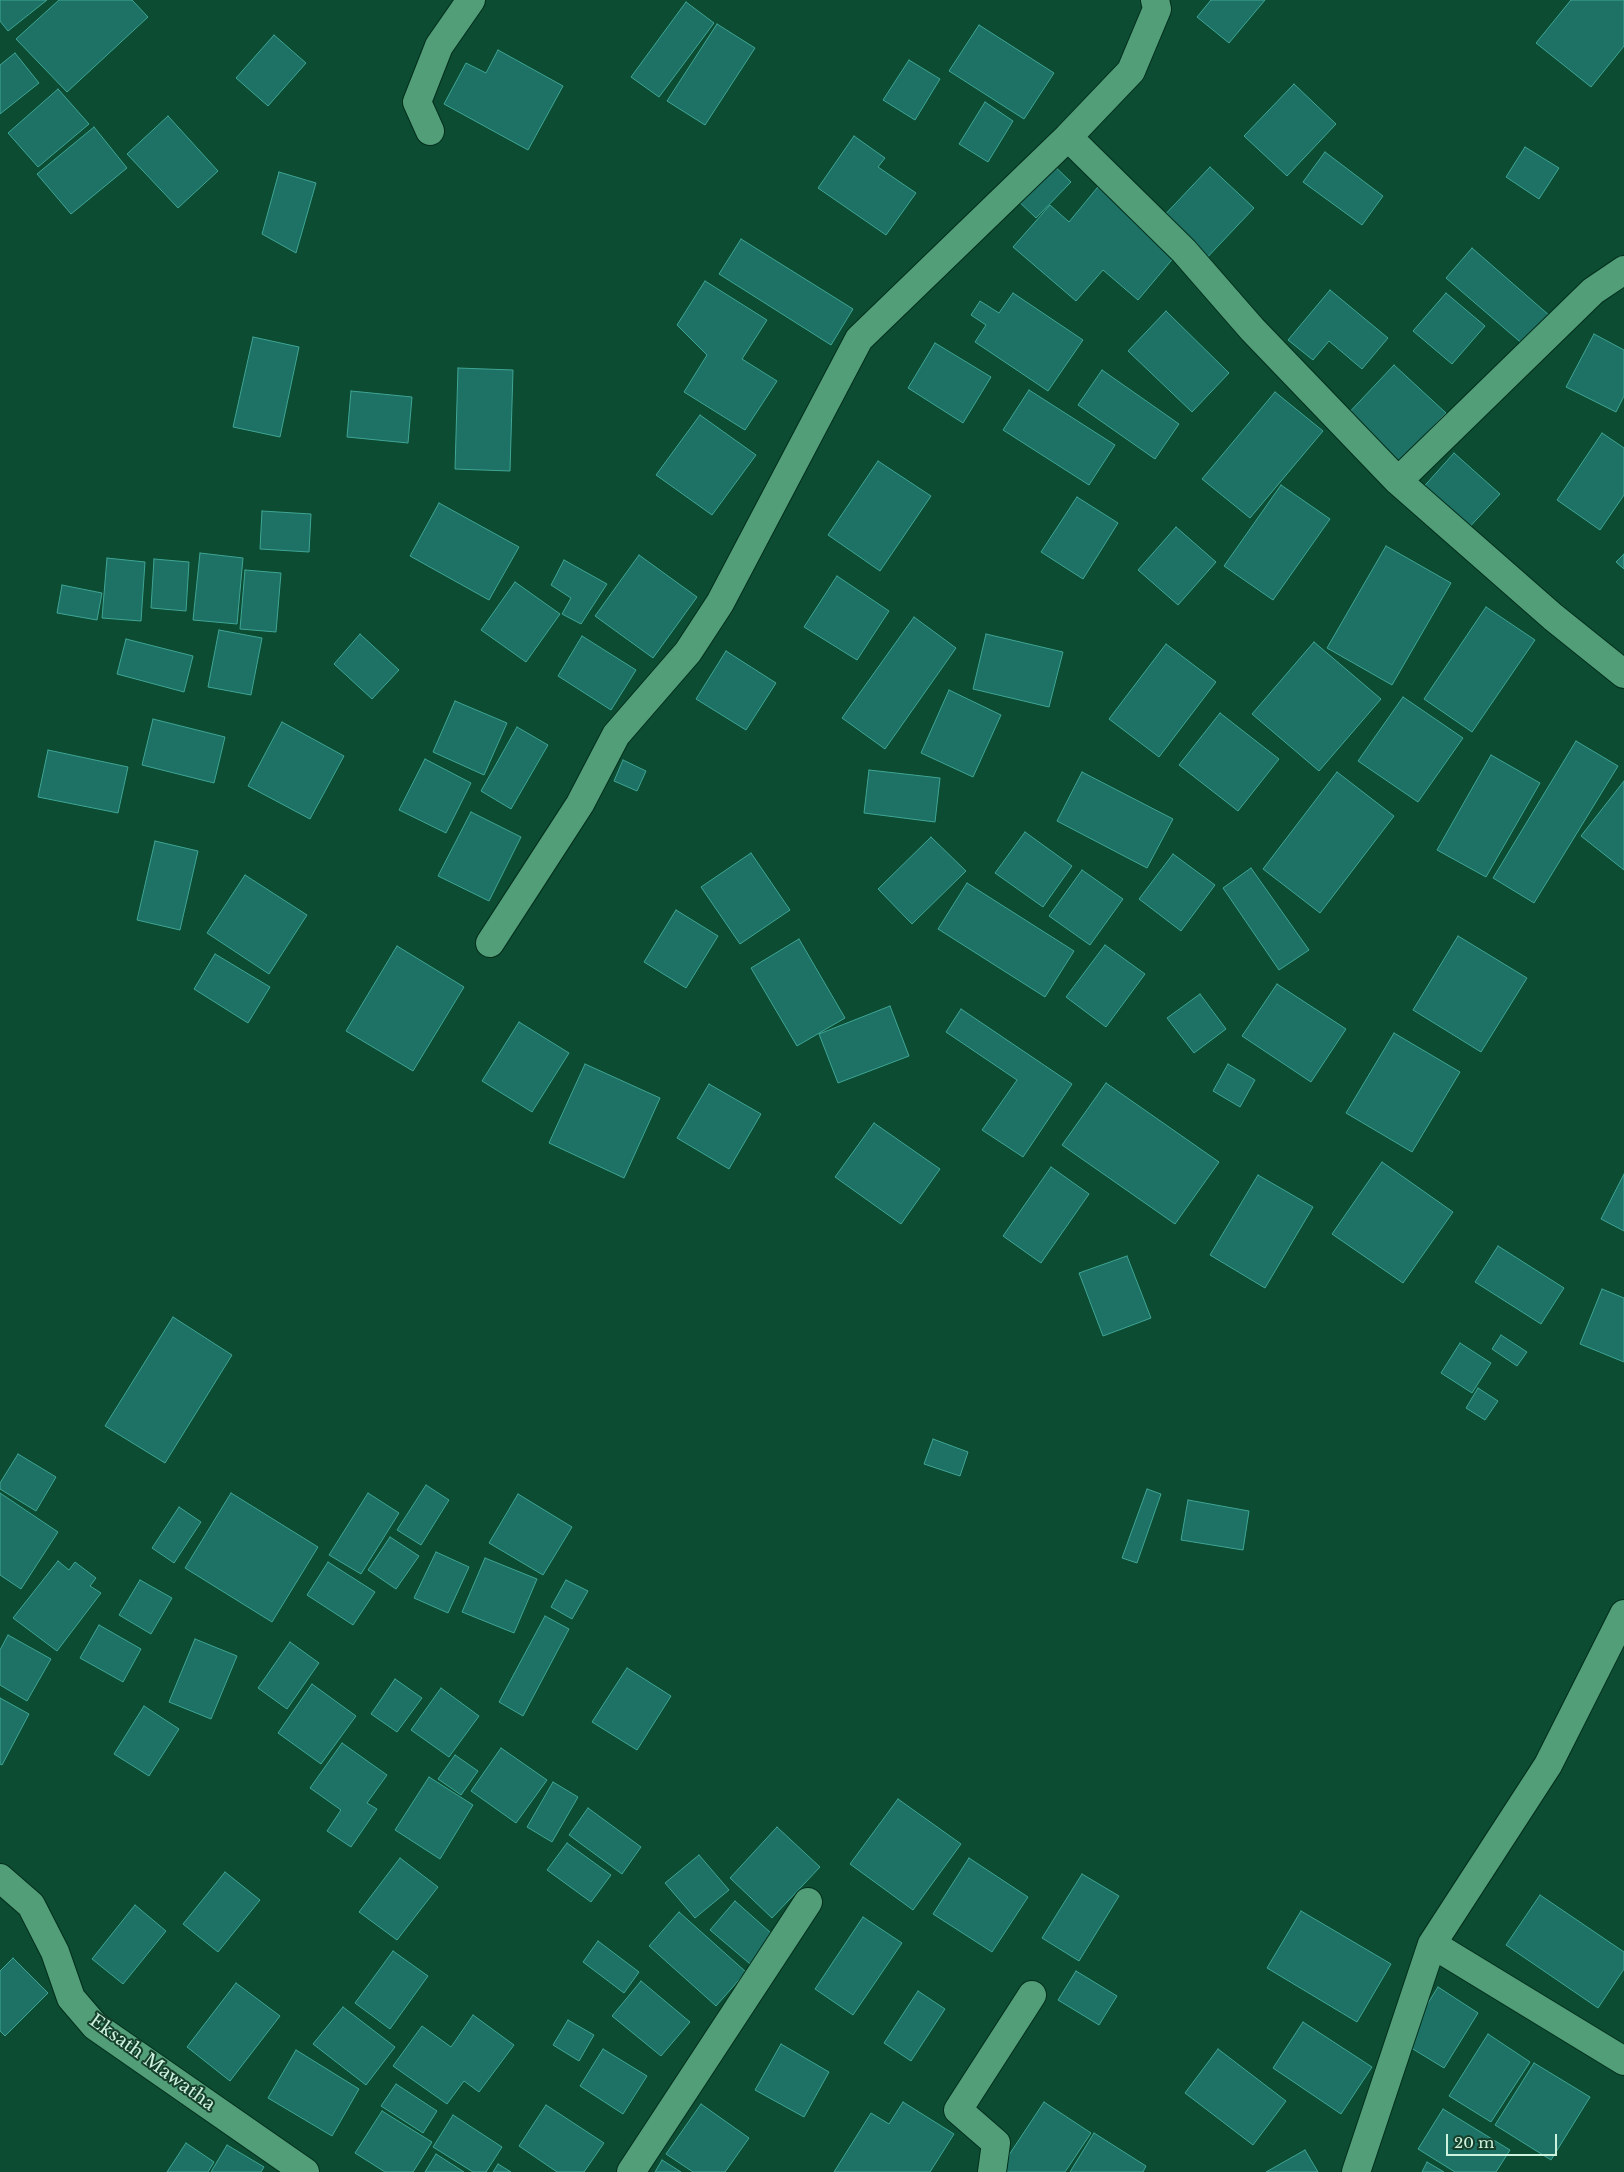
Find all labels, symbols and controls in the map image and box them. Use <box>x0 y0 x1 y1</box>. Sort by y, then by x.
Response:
street label: Eksath Mawatha <box>85 2010 219 2116</box>
scale bar <box>1449 2124 1560 2156</box>
text: 20 m <box>1454 2133 1494 2152</box>

